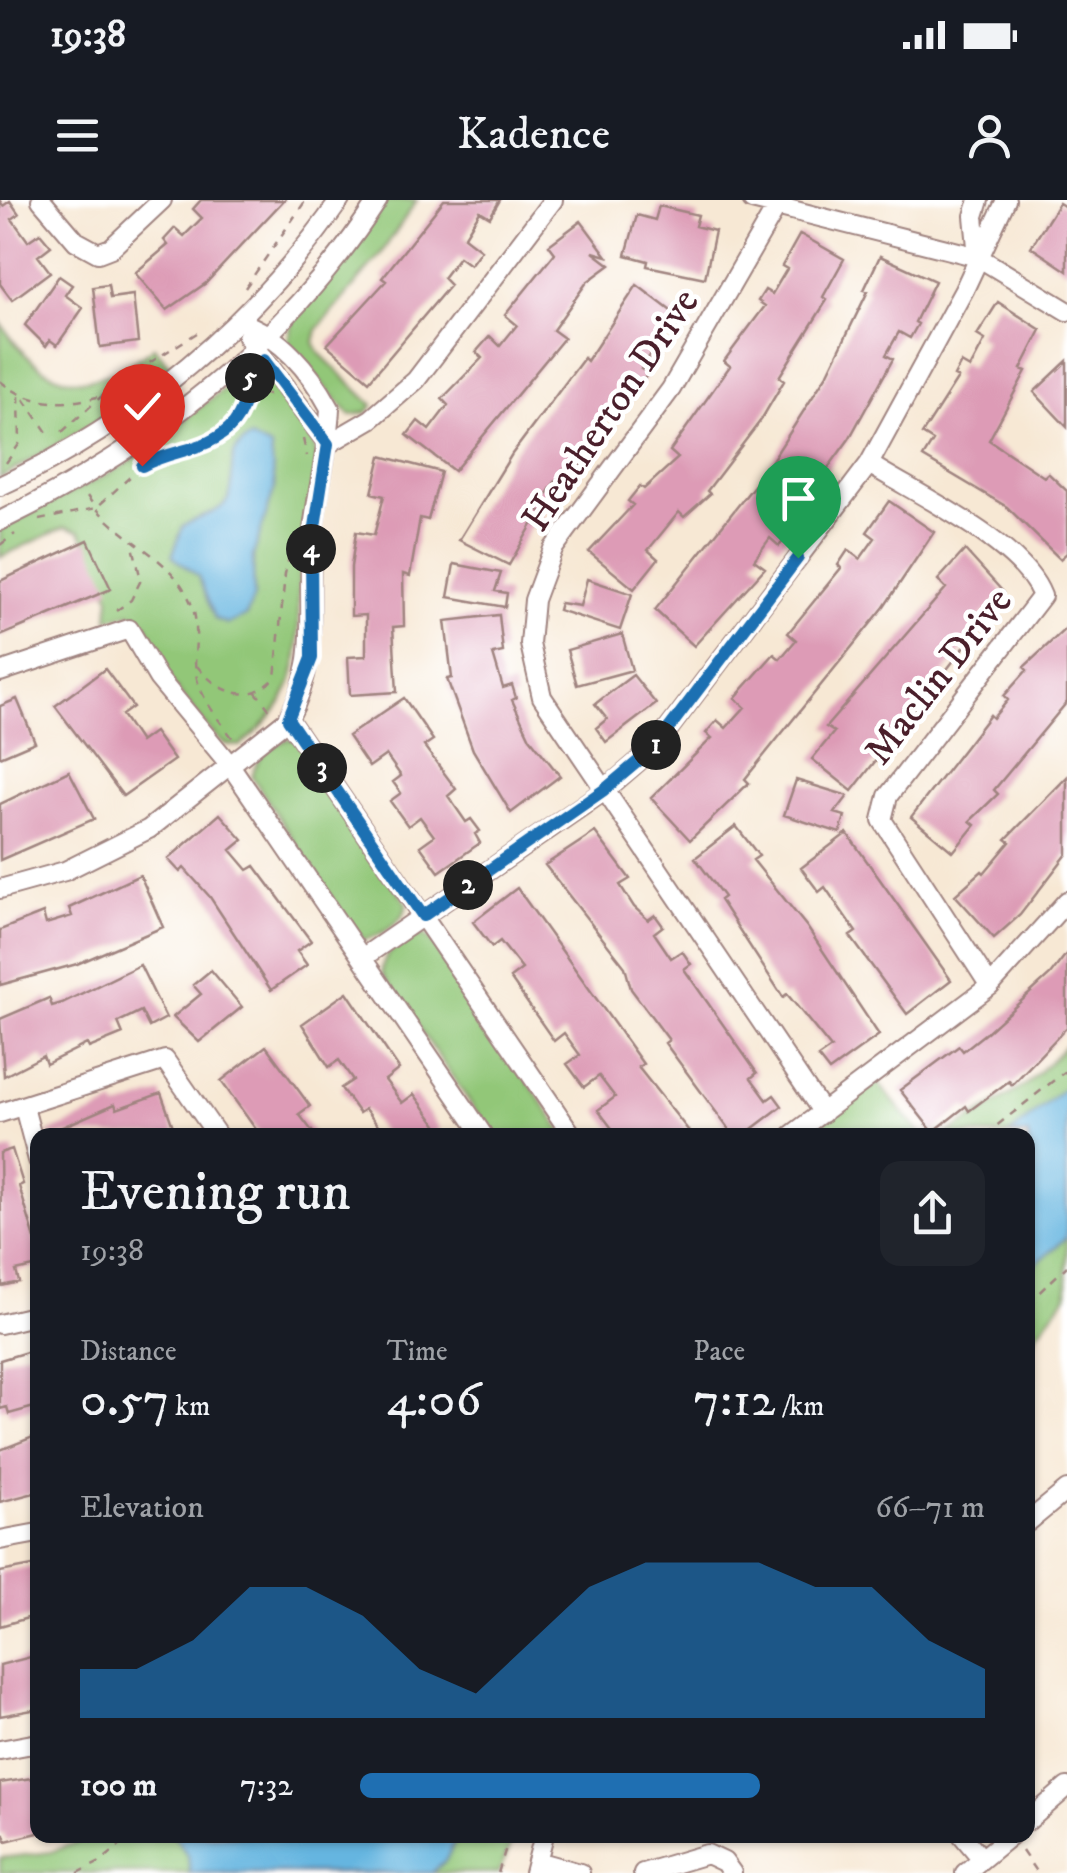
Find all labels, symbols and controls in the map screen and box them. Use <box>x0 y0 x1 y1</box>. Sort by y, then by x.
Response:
text: 19:38 <box>50 11 126 59</box>
text: Kadence <box>457 107 610 163</box>
icon: menu <box>50 108 105 163</box>
icon: person <box>962 108 1017 163</box>
street label: Heatherton Drive <box>512 280 711 542</box>
pin: 5 <box>225 353 275 403</box>
text: 5 <box>243 360 257 395</box>
pin <box>100 364 185 467</box>
icon: check <box>115 379 170 434</box>
pin <box>756 456 841 559</box>
icon: arrive <box>771 471 826 526</box>
pin: 4 <box>286 524 336 574</box>
text: 4 <box>303 531 319 566</box>
street label: Maclin Drive <box>855 578 1024 776</box>
pin: 1 <box>631 720 681 770</box>
text: 1 <box>651 727 661 762</box>
pin: 3 <box>297 743 347 793</box>
text: 3 <box>317 750 327 785</box>
pin: 2 <box>443 860 493 910</box>
text: 2 <box>461 867 475 902</box>
text: Evening run <box>80 1159 351 1228</box>
button: share <box>880 1161 985 1266</box>
text: 19:38 <box>80 1231 144 1271</box>
text: Distance <box>80 1334 176 1369</box>
text: Time <box>387 1334 447 1369</box>
text: Pace <box>693 1334 745 1369</box>
text: 0.57 <box>80 1369 169 1432</box>
text: 4:06 <box>387 1369 481 1432</box>
text: 7:12 <box>693 1369 776 1432</box>
text: km <box>169 1389 210 1424</box>
text: /km <box>776 1389 824 1424</box>
text: Elevation <box>80 1488 204 1528</box>
text: 66–71 m <box>875 1488 985 1528</box>
text: 100 m <box>80 1766 157 1806</box>
text: 7:32 <box>240 1766 293 1806</box>

